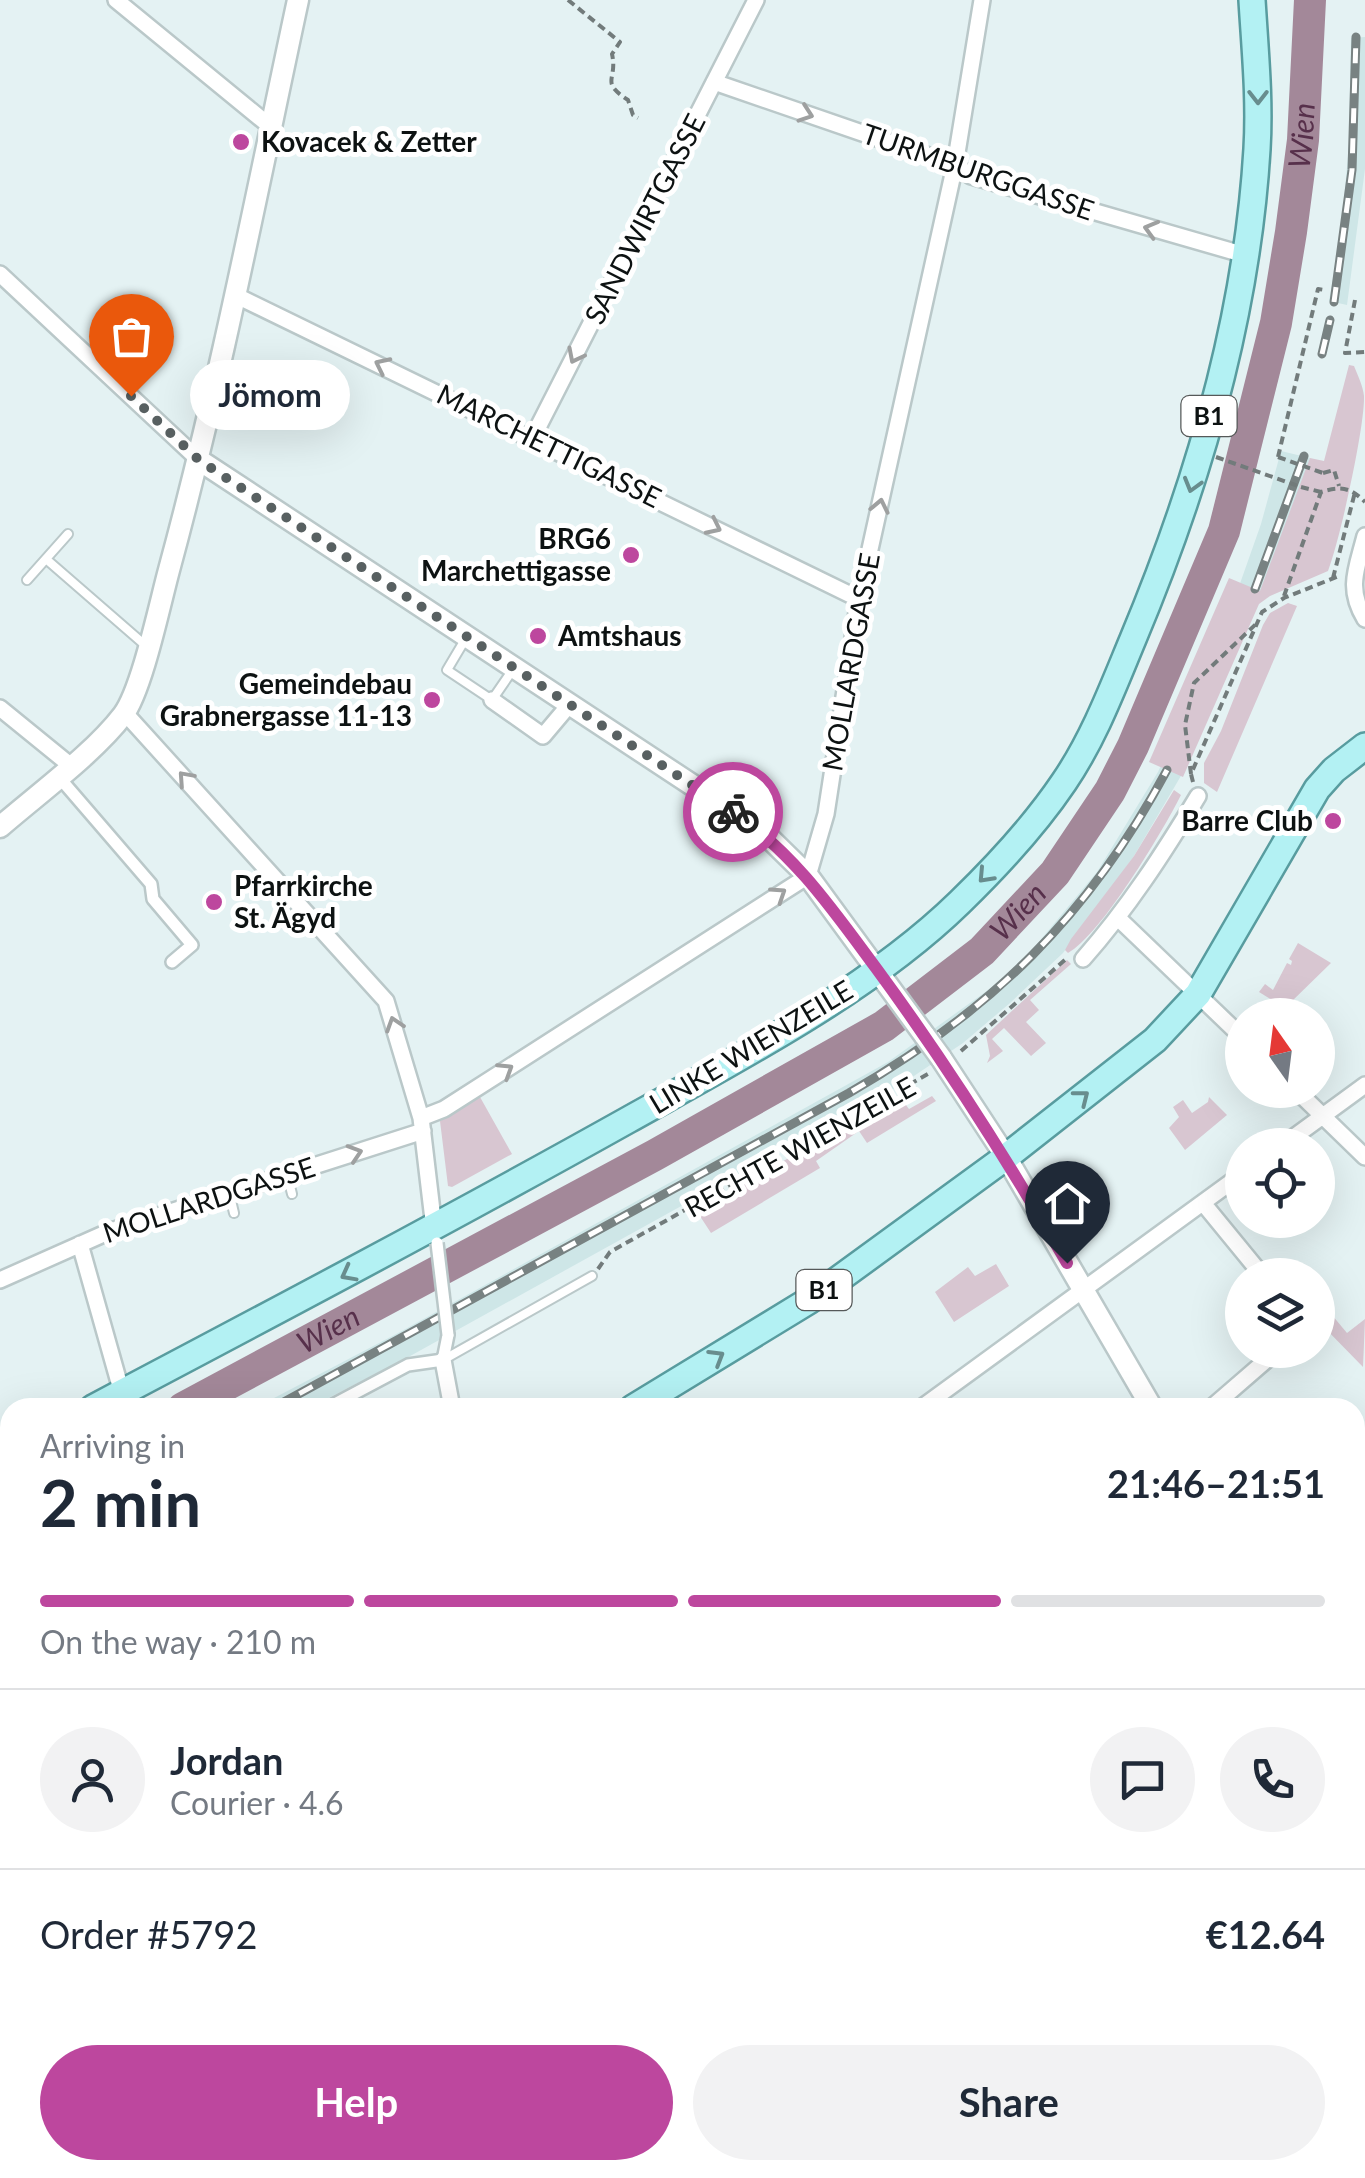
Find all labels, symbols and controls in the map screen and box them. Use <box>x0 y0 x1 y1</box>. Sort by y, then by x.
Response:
one-way arrow <box>1247 90 1269 106</box>
one-way arrow <box>797 102 814 122</box>
water label: Wien <box>1279 102 1321 170</box>
street label: SANDWIRTGASSE <box>576 108 712 329</box>
street label: TURMBURGGASSE <box>858 115 1099 227</box>
place label: Kovacek & Zetter <box>261 124 477 158</box>
marker: Kovacek & Zetter <box>230 131 252 153</box>
one-way arrow <box>1143 220 1160 241</box>
pin <box>89 294 174 397</box>
icon: bag <box>104 309 159 364</box>
one-way arrow <box>568 345 587 363</box>
one-way arrow <box>374 357 392 377</box>
callout: Jömom <box>191 361 351 431</box>
text: Jömom <box>218 375 322 414</box>
street label: MARCHETTIGASSE <box>432 376 667 514</box>
road number: B1 <box>1182 396 1236 436</box>
one-way arrow <box>1182 476 1203 493</box>
one-way arrow <box>868 498 889 515</box>
one-way arrow <box>704 515 722 534</box>
place label: BRG6 Marchettigasse <box>421 521 611 587</box>
marker: BRG6 Marchettigasse <box>620 544 642 566</box>
street label: MOLLARDGASSE <box>814 550 886 773</box>
place label: Amtshaus <box>557 618 682 652</box>
marker: Amtshaus <box>527 625 549 647</box>
place label: Gemeindebau Grabnergasse 11-13 <box>160 666 412 732</box>
marker: Gemeindebau Grabnergasse 11-13 <box>421 689 443 711</box>
courier <box>683 762 783 862</box>
one-way arrow <box>179 771 197 790</box>
icon: bike <box>706 785 761 840</box>
place label: Barre Club <box>1181 803 1313 837</box>
marker: Barre Club <box>1322 810 1344 832</box>
one-way arrow <box>979 864 997 883</box>
place label: Pfarrkirche St. Ägyd <box>234 868 373 934</box>
water label: Wien <box>981 874 1053 947</box>
one-way arrow <box>768 888 786 907</box>
marker: Pfarrkirche St. Ägyd <box>203 891 225 913</box>
street label: LINKE WIENZEILE <box>643 972 858 1120</box>
north arrow <box>1225 998 1335 1108</box>
map controls <box>1225 998 1335 1368</box>
one-way arrow <box>385 1017 405 1034</box>
one-way arrow <box>495 1063 513 1082</box>
street label: RECHTE WIENZEILE <box>678 1069 921 1224</box>
one-way arrow <box>1071 1091 1089 1109</box>
button: locate <box>1225 1128 1335 1238</box>
one-way arrow <box>345 1144 362 1164</box>
street label: MOLLARDGASSE <box>98 1149 319 1249</box>
pin <box>1025 1161 1110 1264</box>
icon: home <box>1040 1176 1095 1231</box>
button: layers <box>1225 1258 1335 1368</box>
one-way arrow <box>340 1262 358 1281</box>
road number: B1 <box>796 1270 852 1310</box>
water label: Wien <box>290 1297 365 1360</box>
one-way arrow <box>706 1350 724 1369</box>
text: Arriving in <box>40 1426 185 1465</box>
text: 21:46–21:51 <box>1107 1460 1325 1506</box>
text: 2 min <box>40 1463 201 1541</box>
text: On the way · 210 m <box>40 1622 316 1661</box>
button: person <box>40 1727 145 1832</box>
button: chat <box>1090 1727 1195 1832</box>
button: phone <box>1220 1727 1325 1832</box>
text: Jordan <box>170 1737 283 1783</box>
text: Courier · 4.6 <box>170 1783 344 1822</box>
text: Order #5792 <box>40 1911 257 1957</box>
text: €12.64 <box>1206 1911 1325 1957</box>
button: Help <box>40 2045 673 2160</box>
button: Share <box>693 2045 1325 2160</box>

